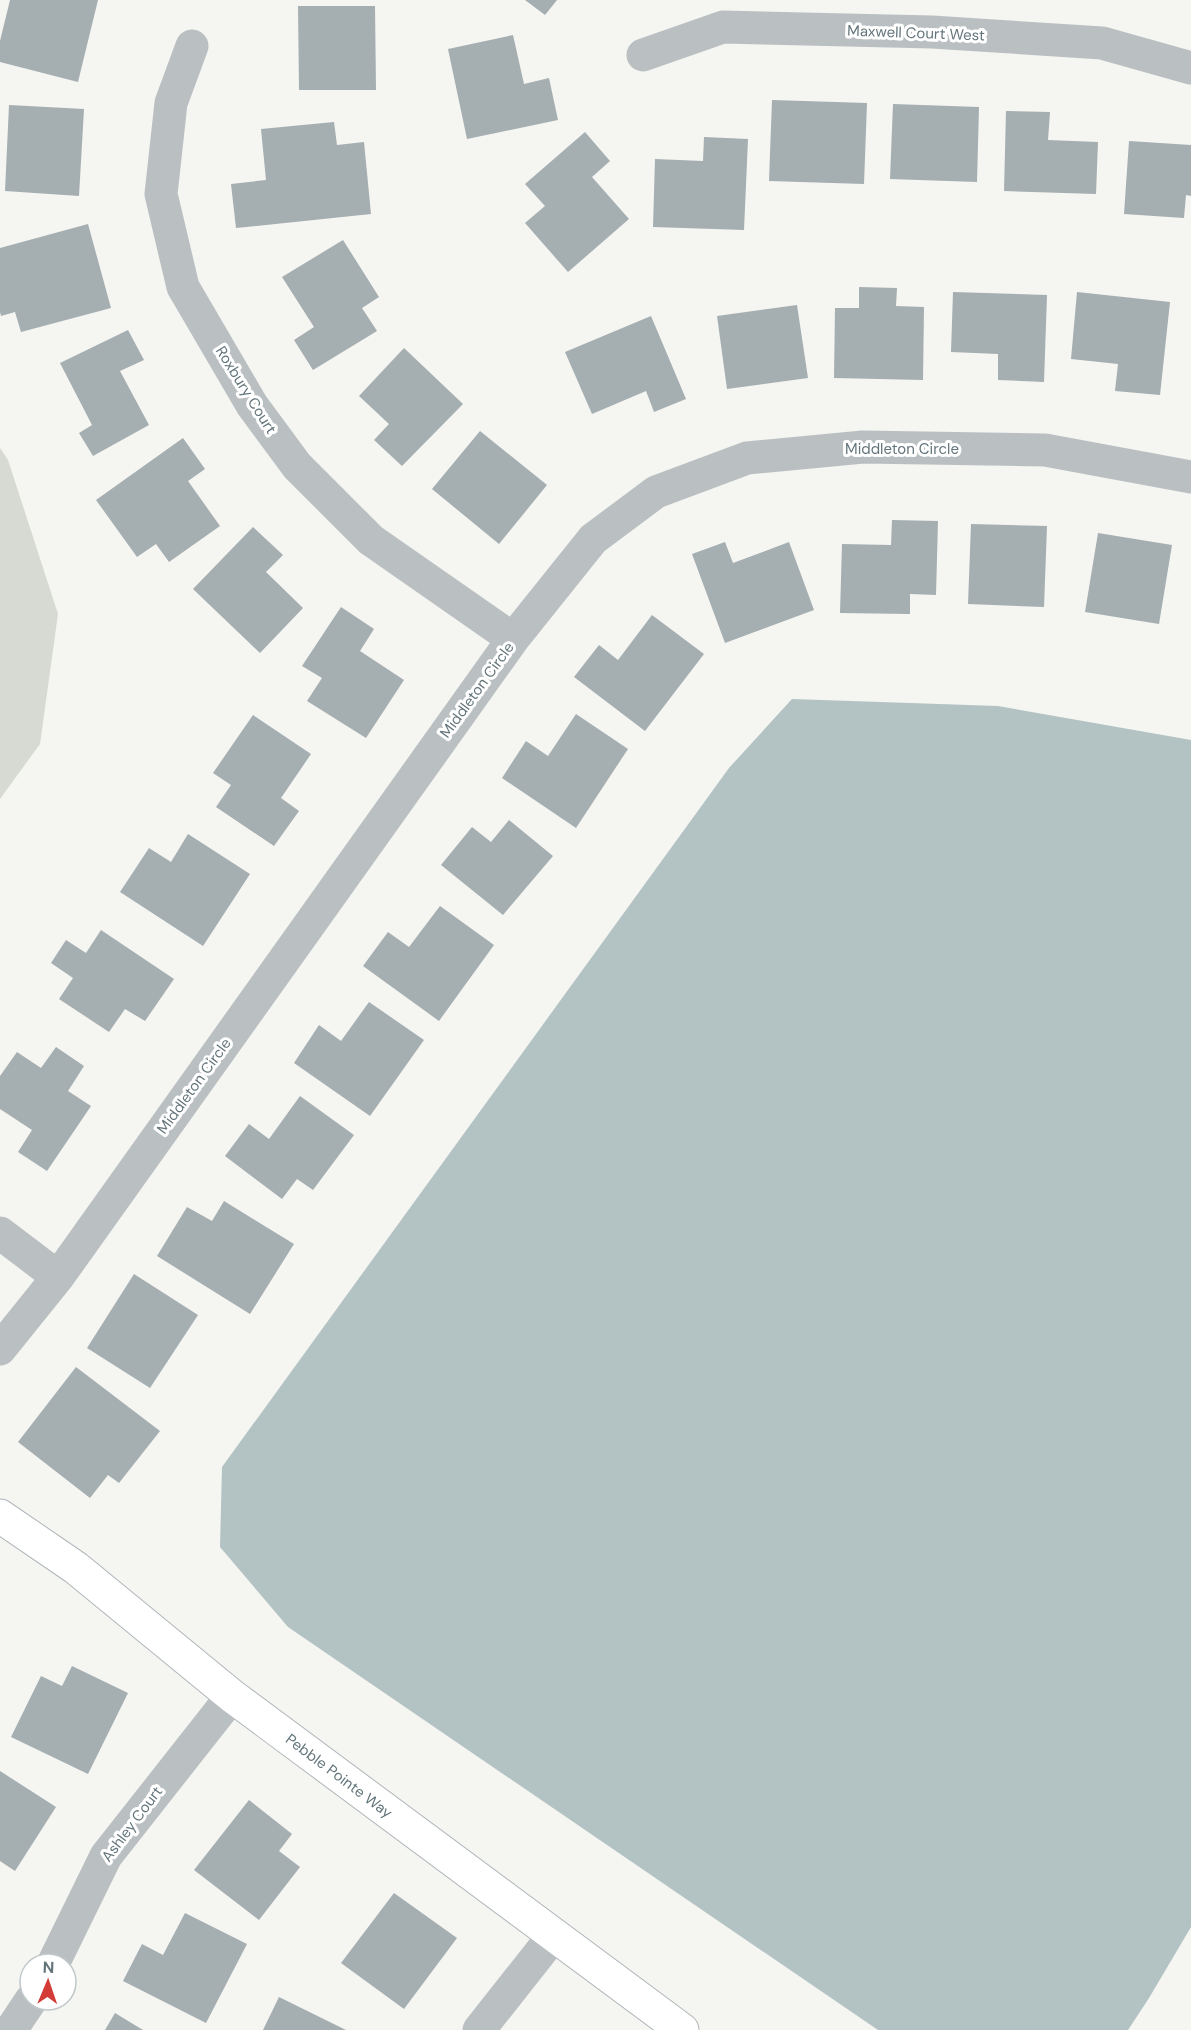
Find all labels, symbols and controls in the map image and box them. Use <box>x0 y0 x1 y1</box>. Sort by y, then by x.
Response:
street label: Maxwell Court West <box>847 21 985 45</box>
street label: Roxbury Court <box>211 342 281 438</box>
street label: Middleton Circle <box>845 439 959 459</box>
street label: Middleton Circle <box>435 638 519 742</box>
street label: Middleton Circle <box>152 1034 236 1138</box>
street label: Pebble Pointe Way <box>281 1729 397 1823</box>
street label: Ashley Court <box>97 1782 167 1866</box>
north arrow <box>18 1952 78 2012</box>
text: N <box>42 1957 55 1978</box>

